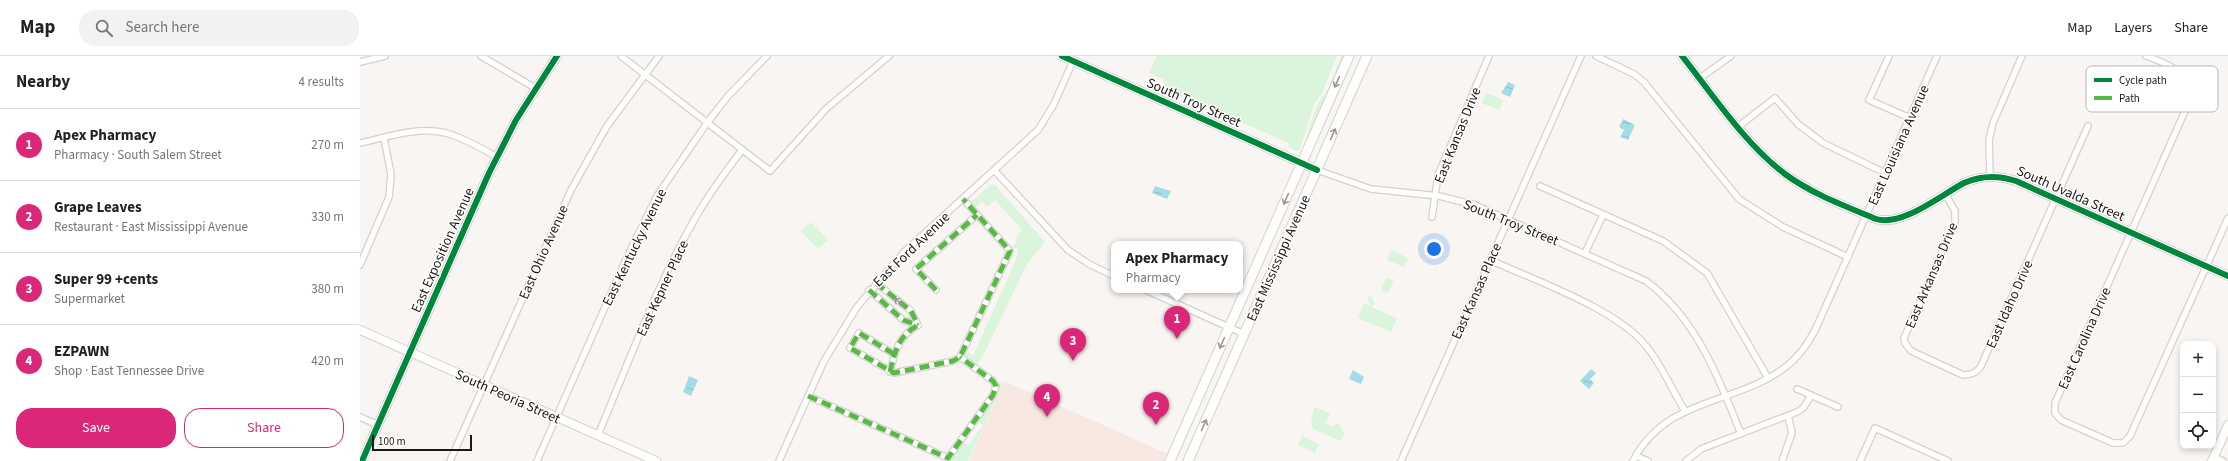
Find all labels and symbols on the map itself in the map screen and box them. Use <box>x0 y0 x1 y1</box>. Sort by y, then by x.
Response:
legend <box>2086 66 2218 112</box>
street label: South Troy Street <box>1143 73 1244 133</box>
text: Cycle path <box>2119 73 2167 88</box>
one-way arrow <box>1333 76 1341 88</box>
street label: East Louisiana Avenue <box>1863 82 1934 209</box>
street label: East Kansas Drive <box>1429 84 1486 187</box>
text: Path <box>2119 91 2140 106</box>
one-way arrow <box>1330 128 1337 140</box>
street label: South Uvalda Street <box>2013 161 2128 227</box>
street label: East Exposition Avenue <box>406 185 479 316</box>
street label: East Kentucky Avenue <box>598 185 672 309</box>
street label: East Mississippi Avenue <box>1242 192 1316 325</box>
one-way arrow <box>1282 192 1289 204</box>
street label: South Troy Street <box>1460 195 1562 251</box>
street label: East Ohio Avenue <box>514 202 574 303</box>
street label: East Ford Avenue <box>869 208 955 292</box>
street label: East Arkansas Drive <box>1901 219 1963 332</box>
street label: East Kepner Place <box>632 237 694 340</box>
your location <box>1424 239 1444 259</box>
street label: East Kansas Place <box>1447 240 1507 343</box>
street label: East Idaho Drive <box>1982 257 2038 352</box>
street label: East Carolina Drive <box>2053 284 2116 393</box>
one-way arrow <box>894 297 905 306</box>
pin: 1 <box>1164 306 1190 339</box>
pin: 3 <box>1060 328 1086 361</box>
one-way arrow <box>1218 337 1225 349</box>
street label: South Peoria Street <box>452 365 564 429</box>
pin: 4 <box>1034 384 1060 417</box>
pin: 2 <box>1143 392 1169 425</box>
one-way arrow <box>1201 420 1208 432</box>
scale bar <box>372 433 472 452</box>

